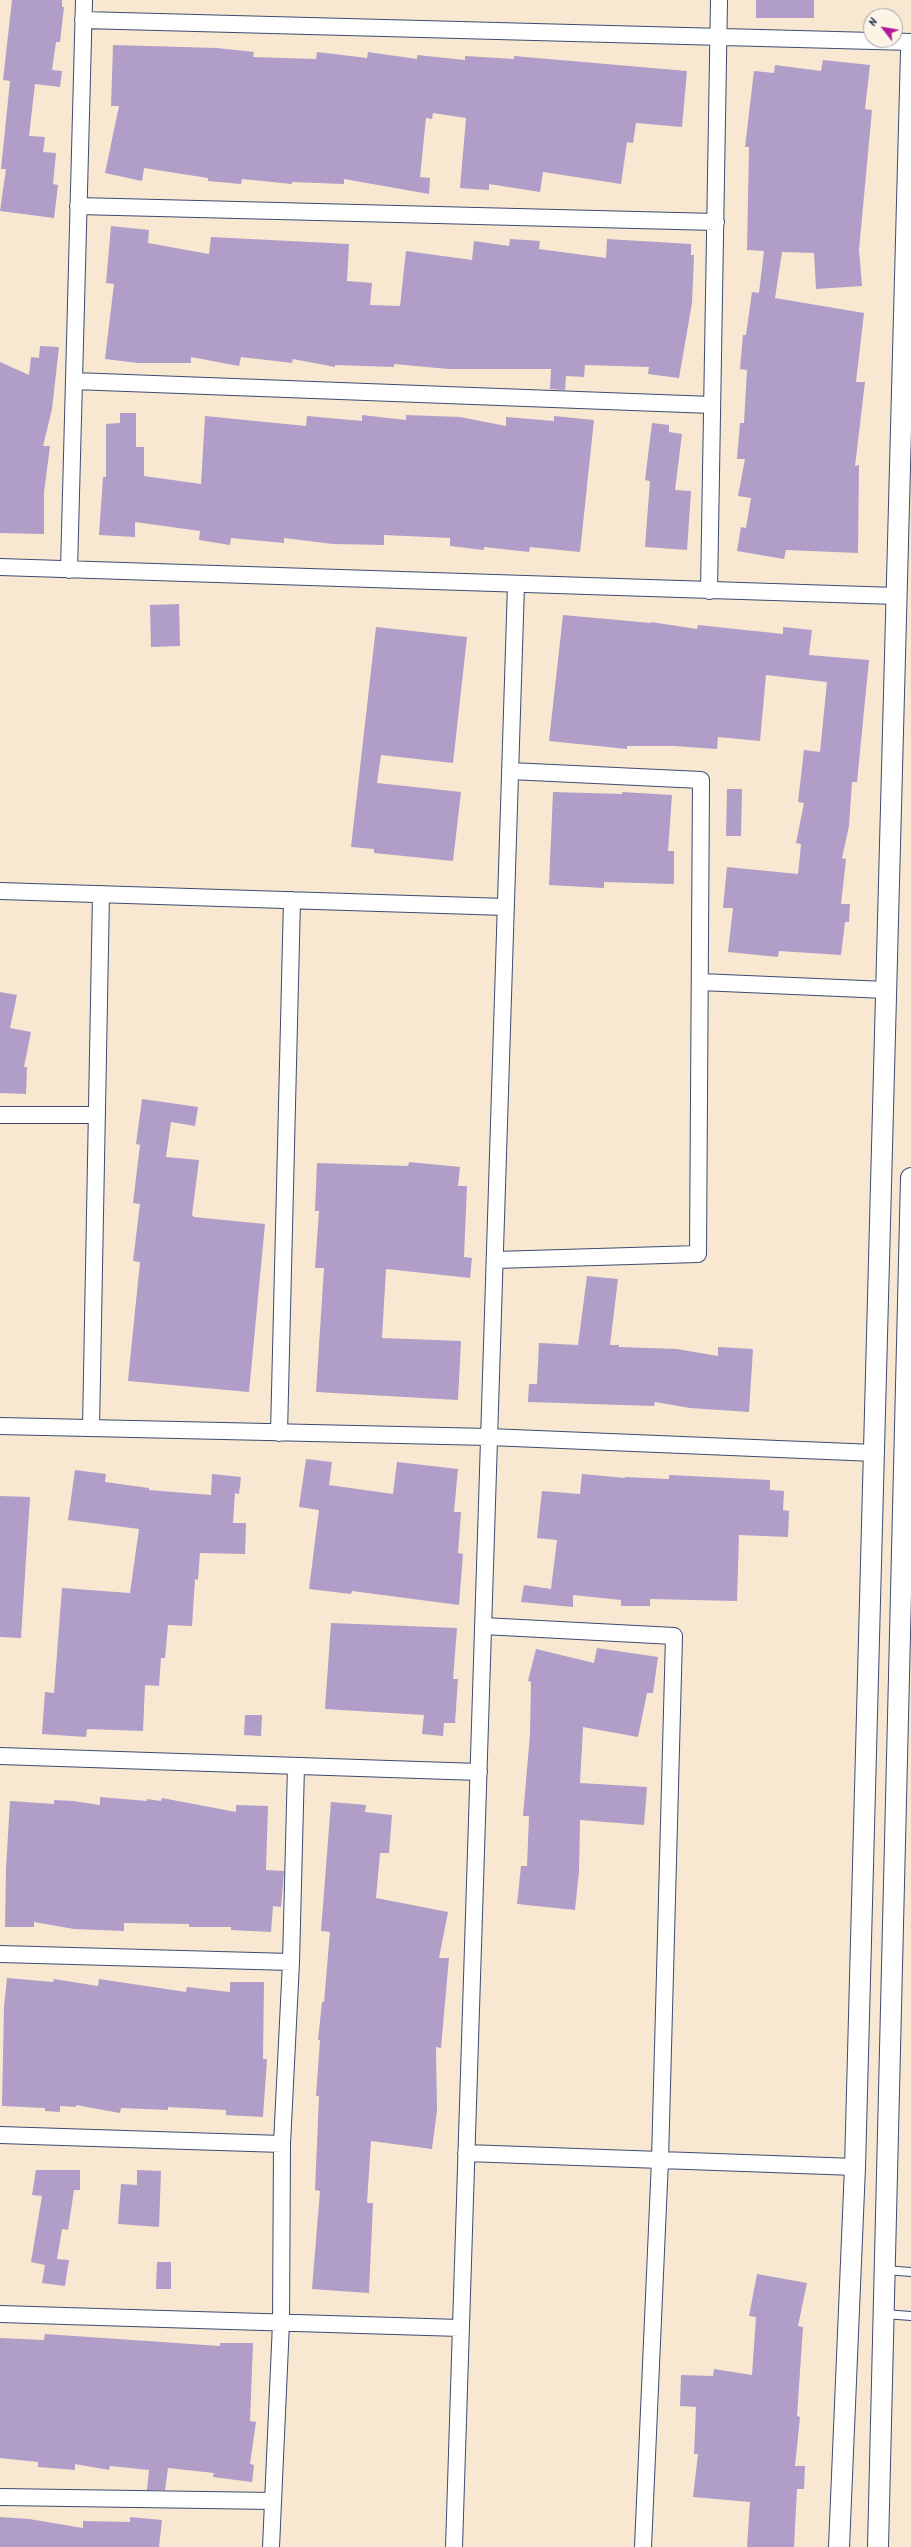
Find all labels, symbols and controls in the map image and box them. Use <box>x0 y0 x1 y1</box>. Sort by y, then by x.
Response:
north arrow <box>863 8 903 48</box>
text: N <box>864 15 883 30</box>

